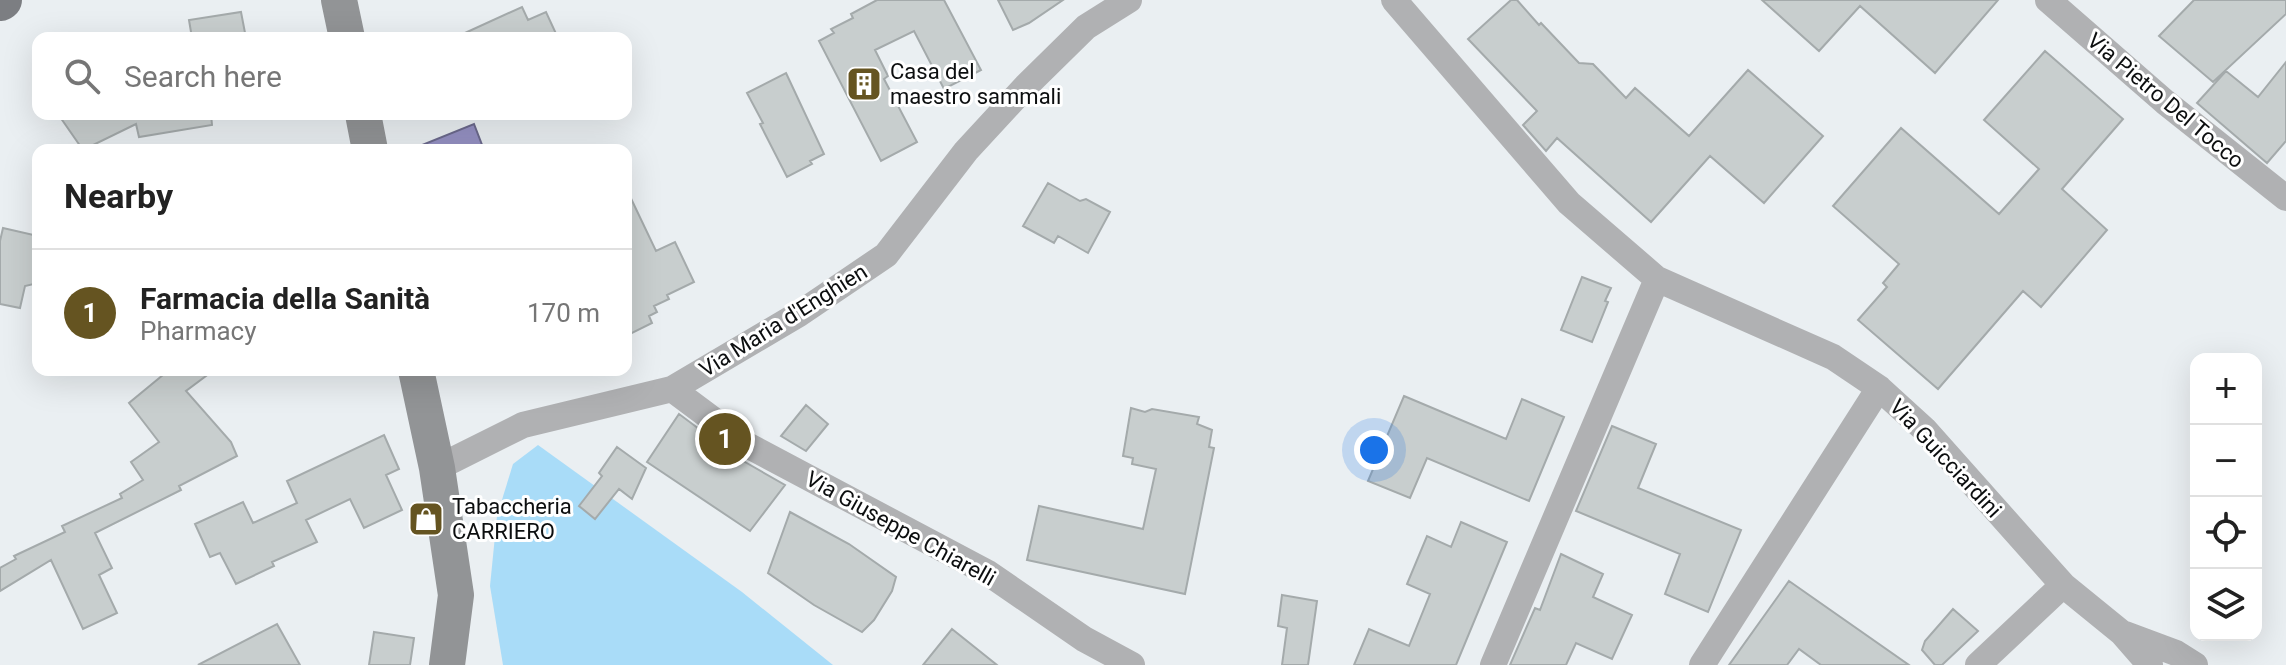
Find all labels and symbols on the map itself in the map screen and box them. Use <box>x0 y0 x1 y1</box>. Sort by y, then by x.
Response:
street label: Via Pietro Del Tocco <box>2082 28 2249 173</box>
place label: Casa del maestro sammali <box>890 59 1061 109</box>
building icon: Casa del maestro sammali <box>845 65 883 103</box>
street label: Via Maria d'Enghien <box>695 259 872 382</box>
street label: Via Guicciardini <box>1885 394 2007 522</box>
pin: 1 <box>699 409 751 469</box>
your location <box>1354 430 1394 470</box>
street label: Via Giuseppe Chiarelli <box>802 466 1000 591</box>
place label: Tabaccheria CARRIERO <box>452 494 572 544</box>
shop icon: Tabaccheria CARRIERO <box>407 500 445 538</box>

